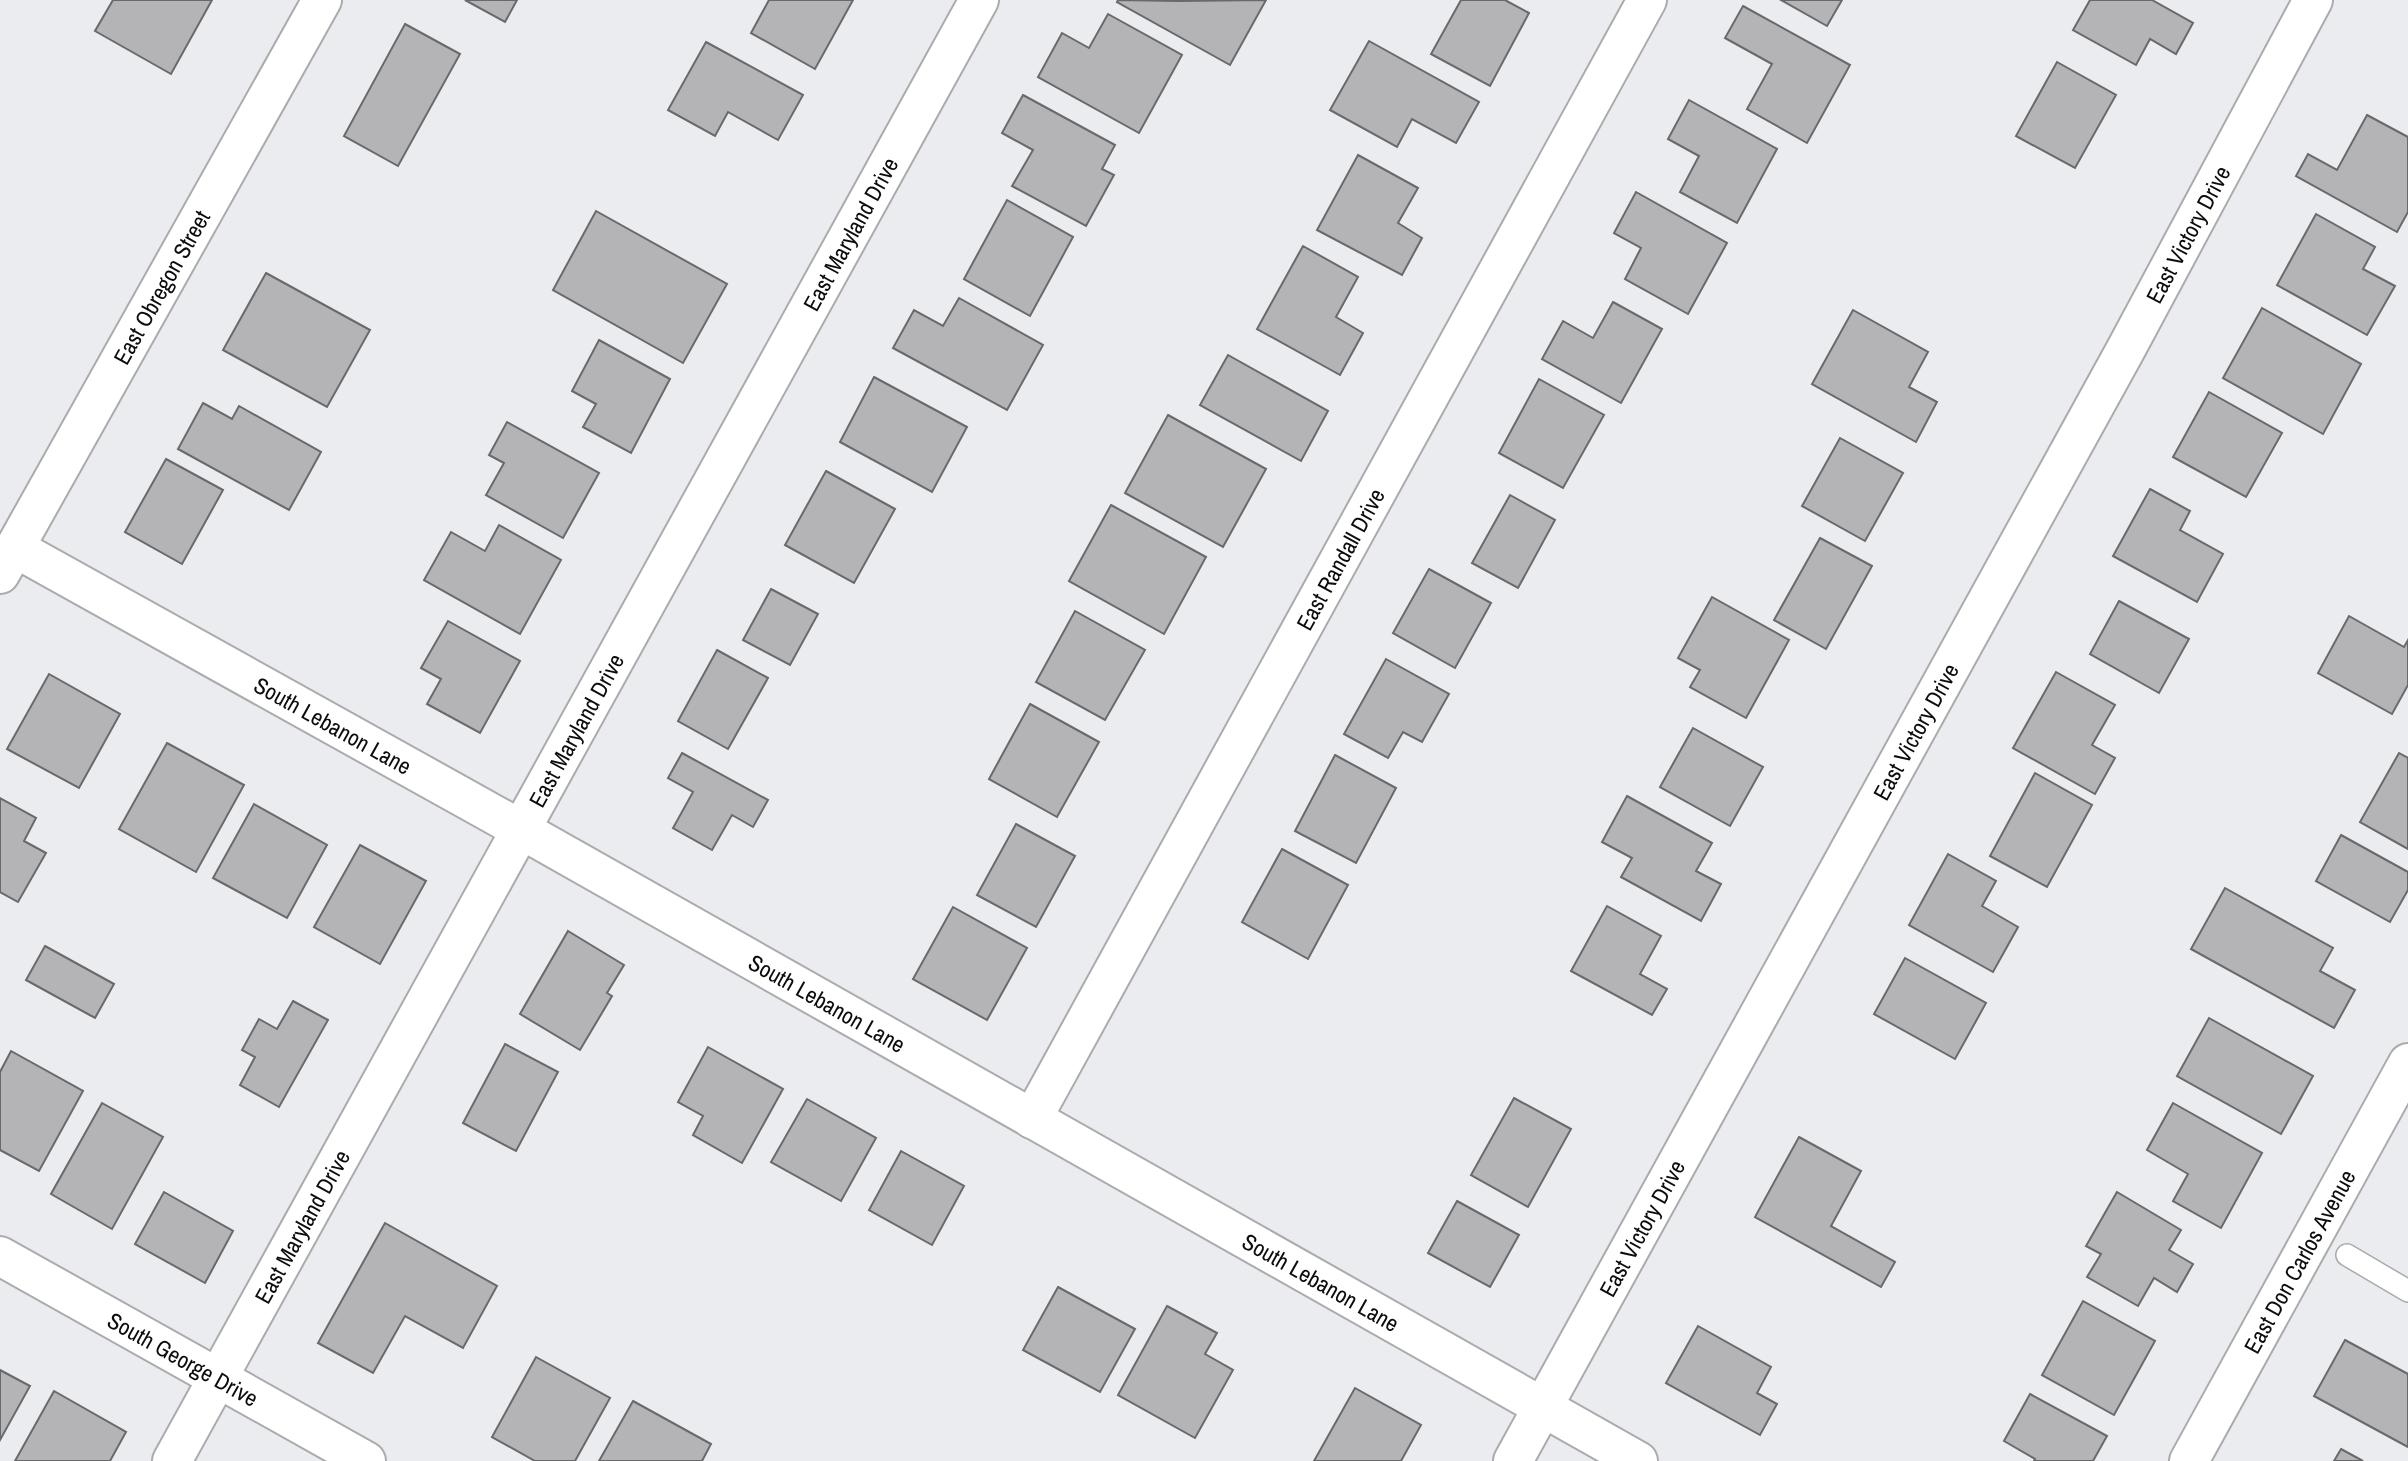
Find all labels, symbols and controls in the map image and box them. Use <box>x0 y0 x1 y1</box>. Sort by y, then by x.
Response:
street label: East Maryland Drive <box>795 151 905 316</box>
street label: East Victory Drive <box>2138 160 2237 308</box>
street label: East Obregon Street <box>105 204 217 370</box>
street label: East Randall Drive <box>1288 483 1391 635</box>
street label: East Maryland Drive <box>521 648 631 812</box>
street label: East Victory Drive <box>1865 658 1965 805</box>
street label: South Lebanon Lane <box>249 669 417 781</box>
street label: South Lebanon Lane <box>743 946 911 1059</box>
street label: East Maryland Drive <box>247 1144 356 1309</box>
street label: East Victory Drive <box>1591 1154 1692 1302</box>
street label: East Don Carlos Avenue <box>2236 1164 2362 1359</box>
street label: South Lebanon Lane <box>1237 1225 1405 1338</box>
street label: South George Drive <box>102 1304 264 1413</box>

